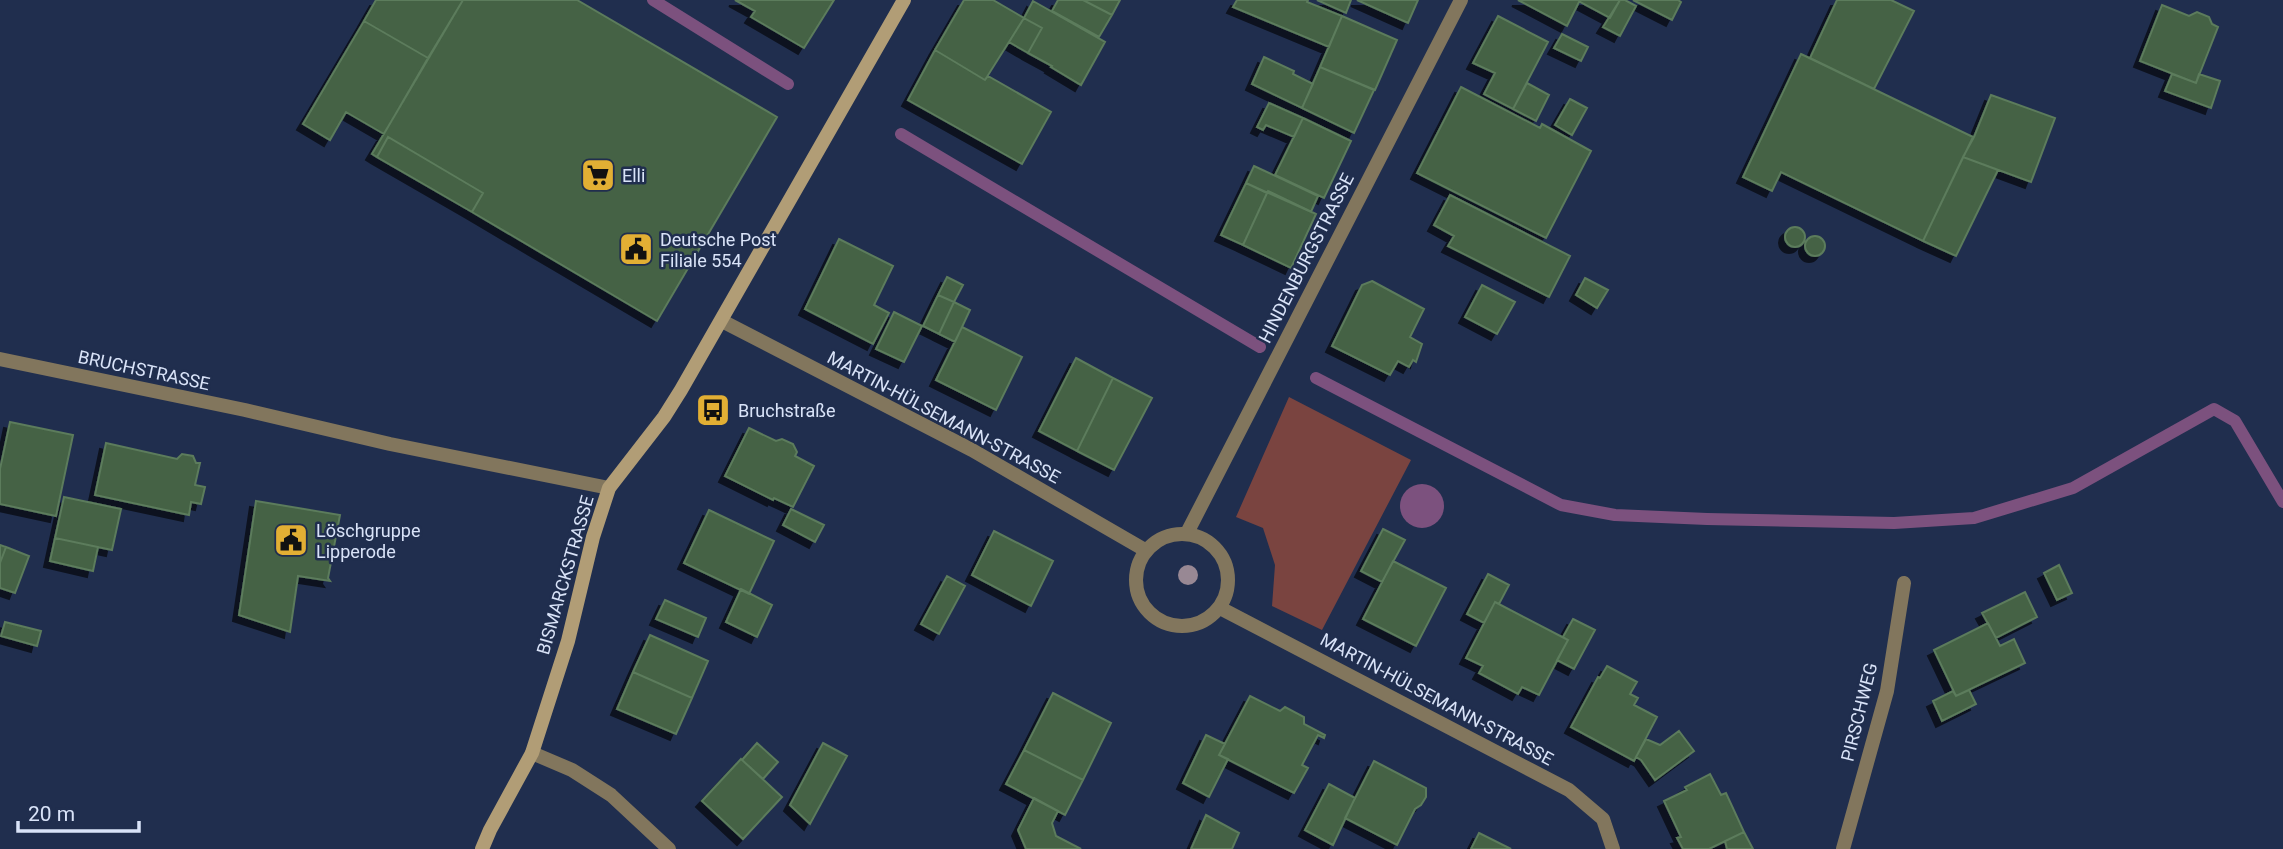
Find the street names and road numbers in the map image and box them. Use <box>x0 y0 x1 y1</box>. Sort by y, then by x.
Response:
street label: HINDENBURGSTRASSE <box>1254 170 1358 346</box>
street label: BRUCHSTRASSE <box>76 346 212 394</box>
street label: MARTIN-HÜLSEMANN-STRASSE <box>824 347 1064 487</box>
street label: BISMARCKSTRASSE <box>532 493 598 657</box>
street label: MARTIN-HÜLSEMANN-STRASSE <box>1317 629 1557 769</box>
street label: PIRSCHWEG <box>1837 660 1881 764</box>

